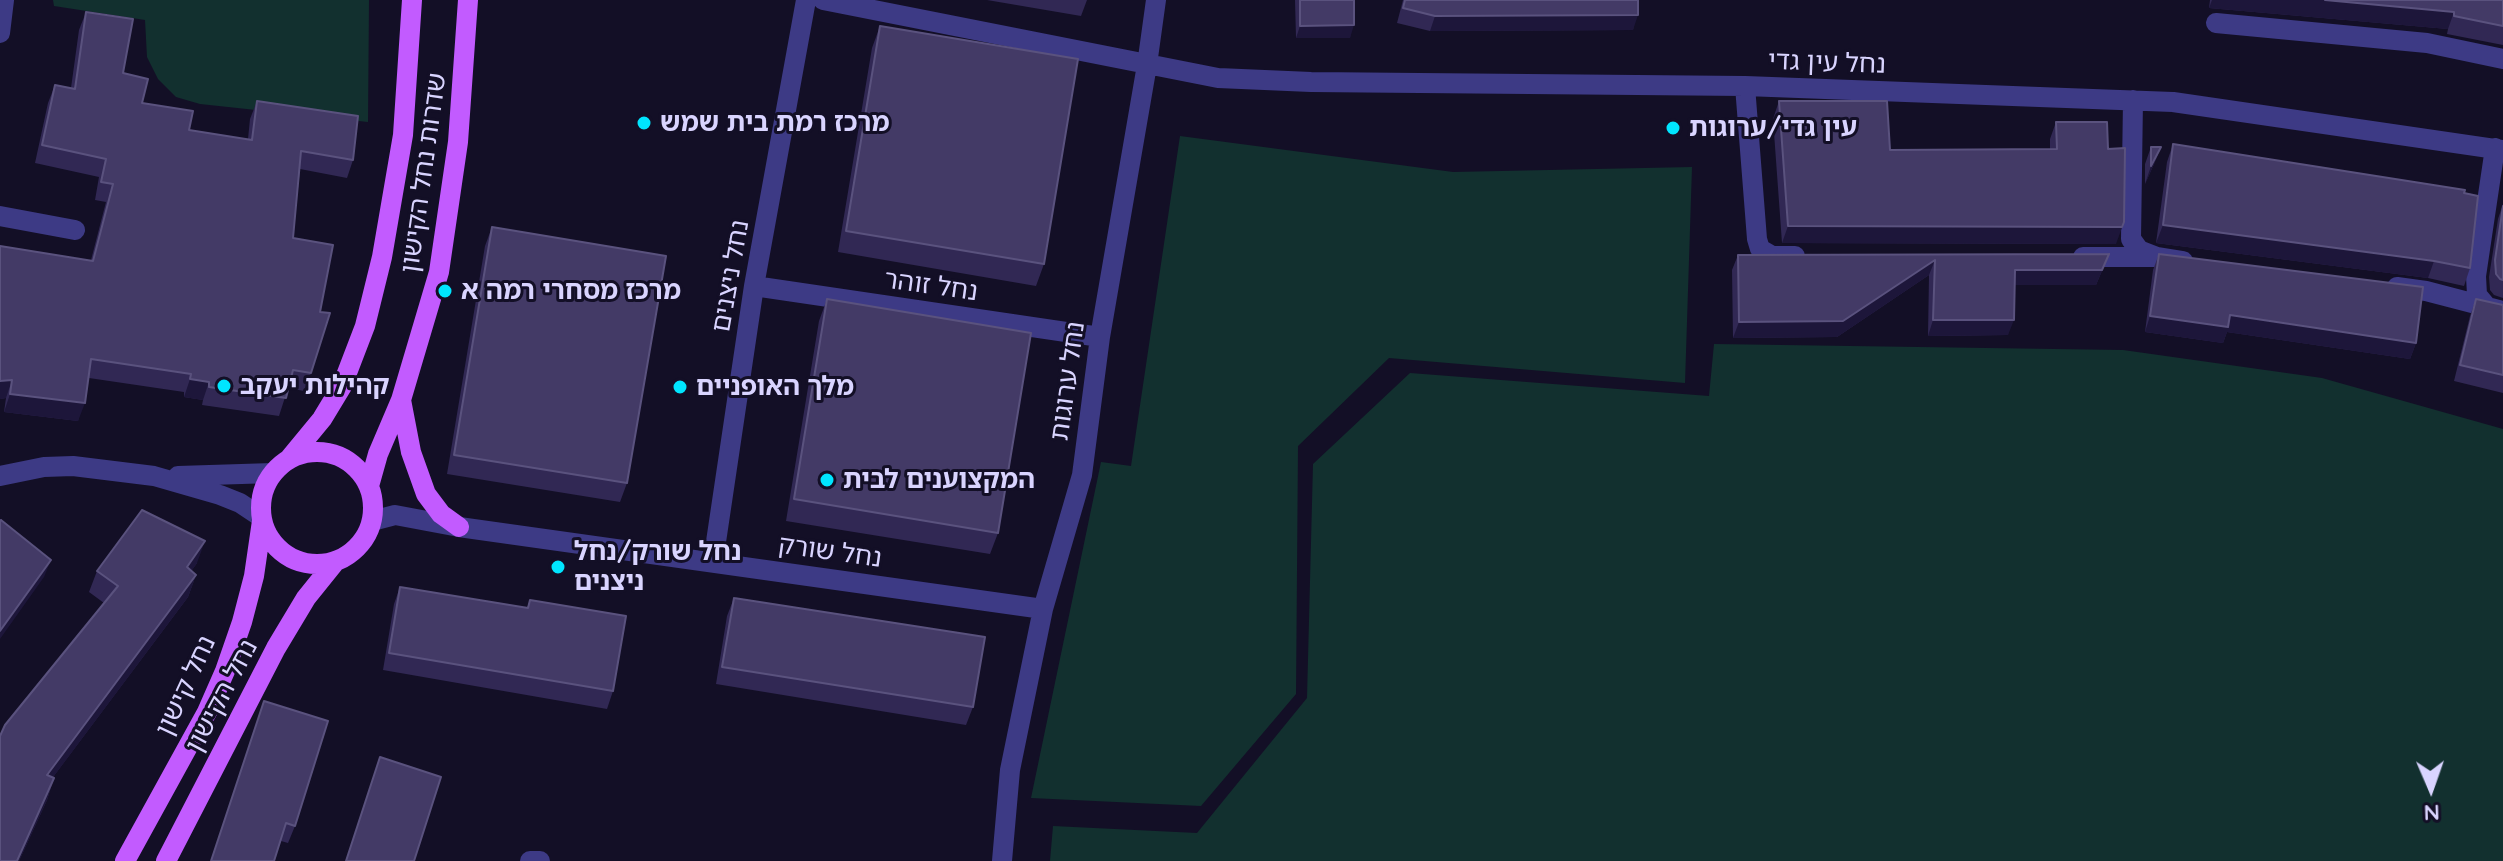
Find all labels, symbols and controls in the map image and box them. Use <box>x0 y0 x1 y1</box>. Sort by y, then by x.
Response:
street label: נחל עין גדי <box>1768 45 1886 81</box>
street label: שדרות נחל הקישון <box>395 71 453 275</box>
place label: מרכז רמת בית שמש <box>660 107 890 139</box>
place label: עין גדי/ערוגות <box>1689 112 1857 144</box>
marker: מרכז רמת בית שמש <box>635 114 653 132</box>
marker: עין גדי/ערוגות <box>1664 119 1682 137</box>
street label: נחל ניצנים <box>706 217 756 335</box>
street label: נחל זוהר <box>882 264 980 308</box>
place label: מרכז מסחרי רמה א <box>461 275 681 307</box>
marker: מרכז מסחרי רמה א <box>436 282 454 300</box>
street label: נחל ערוגות <box>1044 319 1092 443</box>
place label: קהילות יעקב <box>240 370 389 402</box>
place label: מלך האופניים <box>696 371 854 403</box>
marker: קהילות יעקב <box>215 377 233 395</box>
marker: מלך האופניים <box>671 378 689 396</box>
place label: המקצוענים לבית <box>843 464 1035 496</box>
marker: המקצוענים לבית <box>818 471 836 489</box>
street label: נחל שורק <box>776 529 884 575</box>
place label: נחל שורק/נחל ניצנים <box>574 536 741 598</box>
marker: נחל שורק/נחל ניצנים <box>549 558 567 576</box>
street label: נחל קישון <box>149 631 223 741</box>
street label: נחל הקישון <box>179 634 265 758</box>
north arrow <box>2391 749 2471 829</box>
text: N <box>2423 799 2440 827</box>

